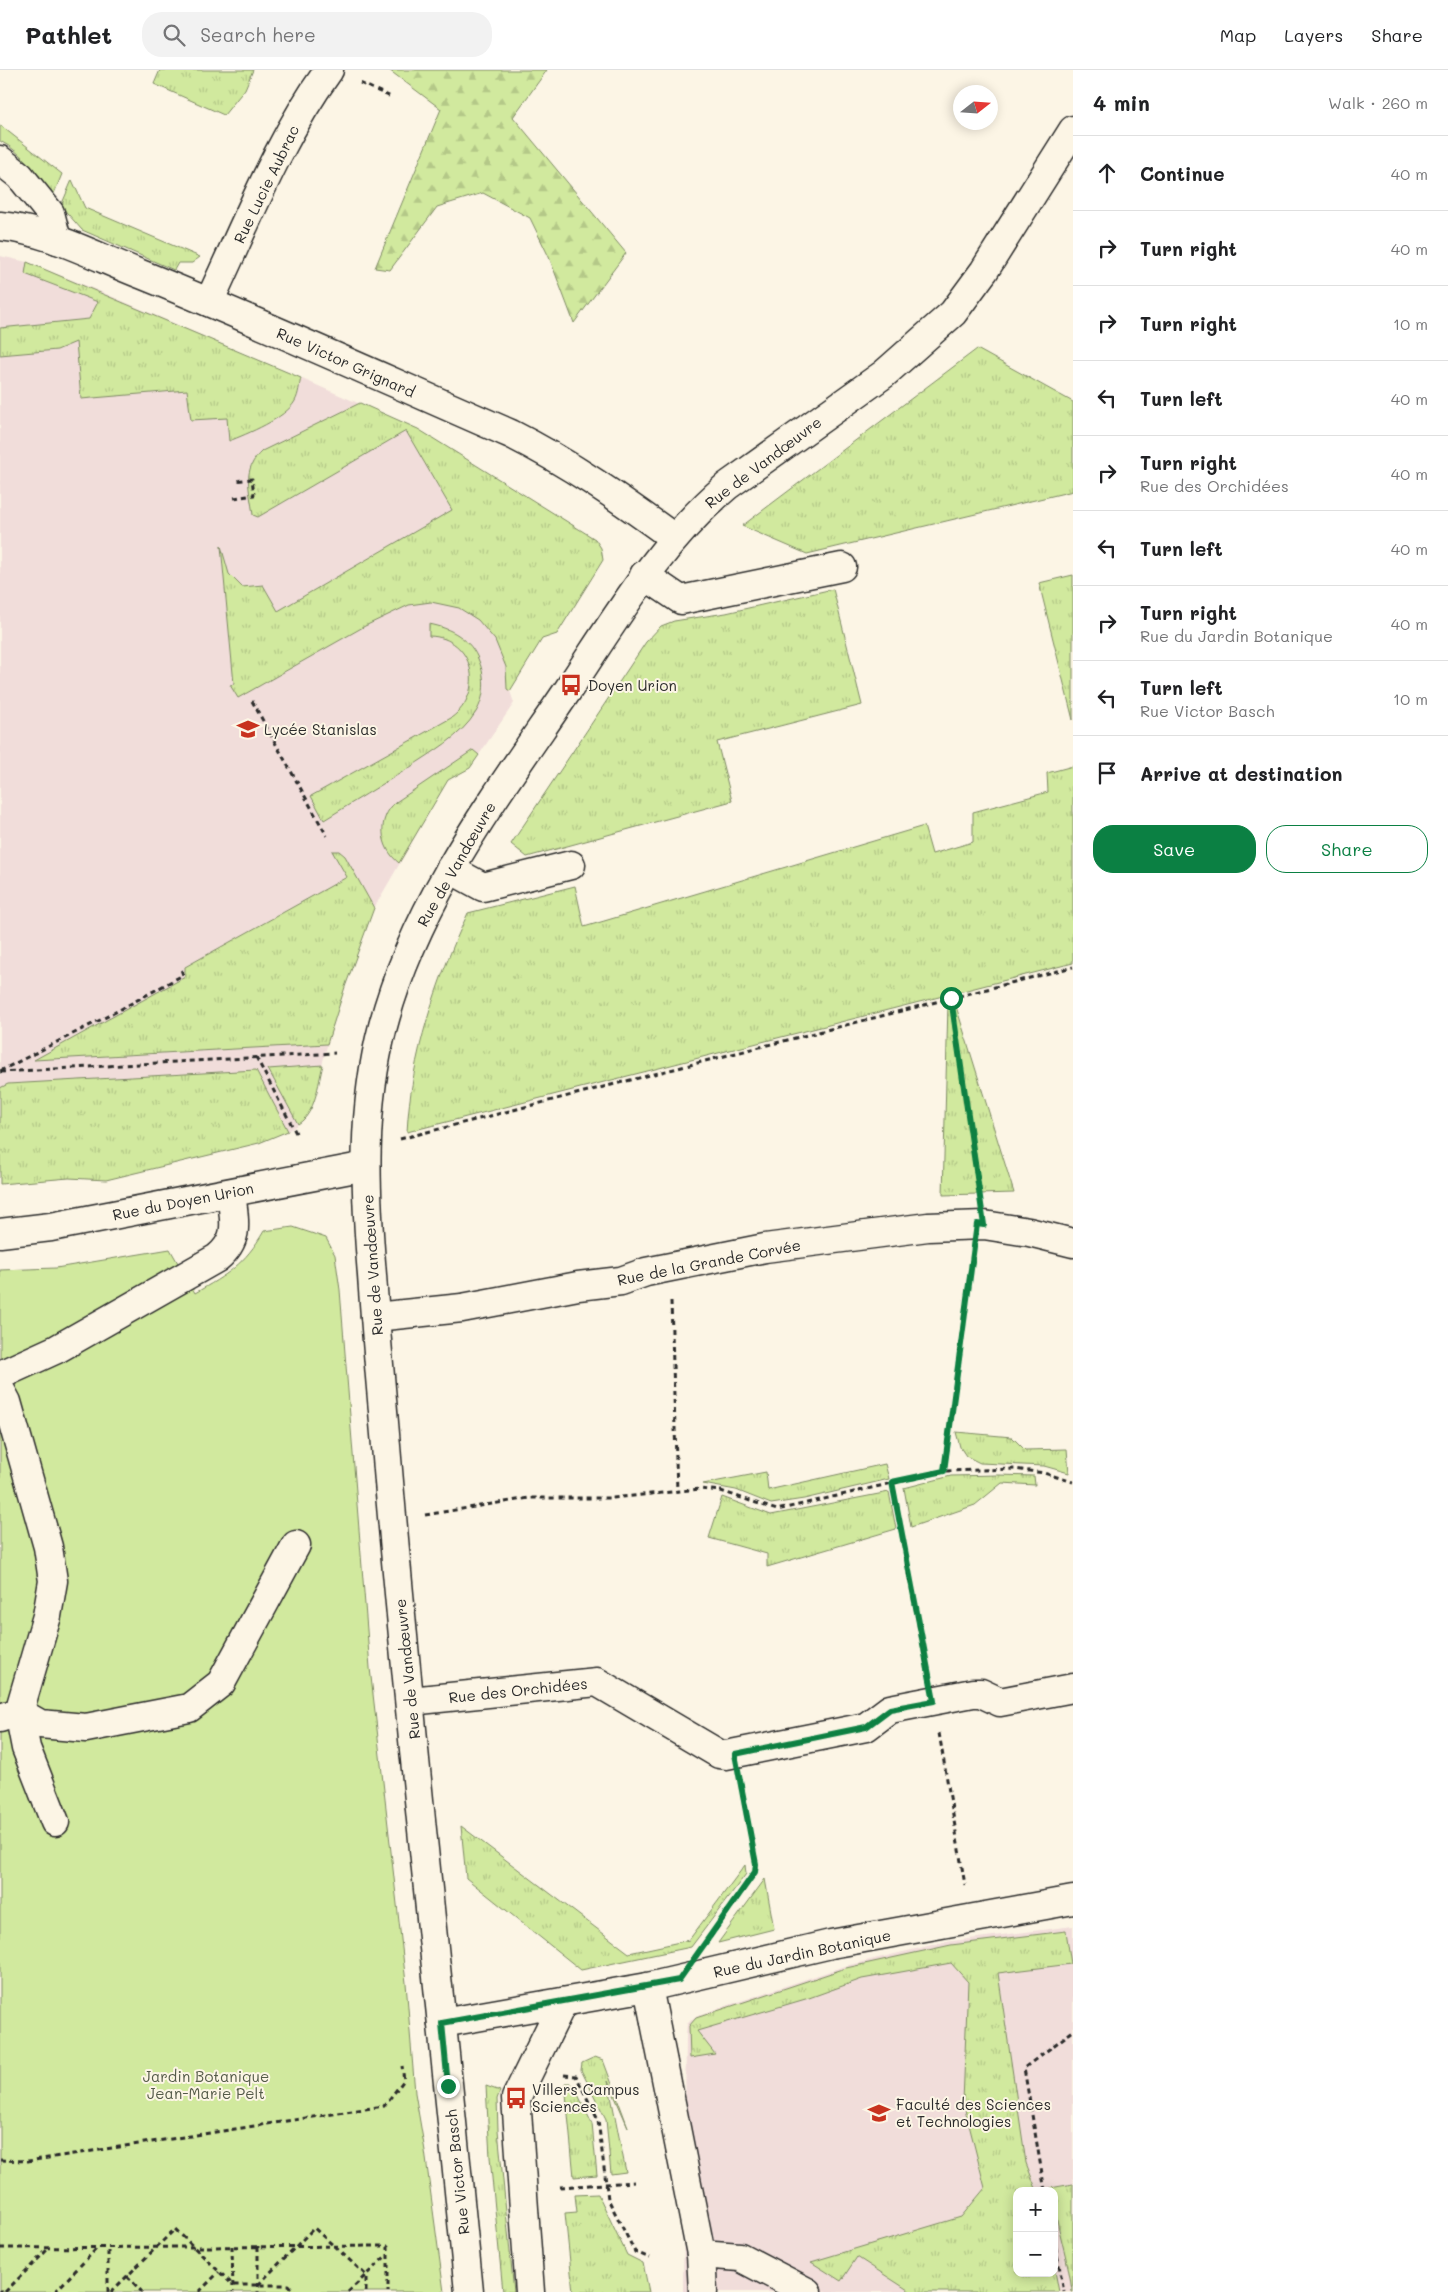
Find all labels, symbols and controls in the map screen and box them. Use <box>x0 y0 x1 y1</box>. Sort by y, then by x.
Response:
search box <box>142 12 492 57</box>
text: Pathlet <box>25 19 112 50</box>
icon: search <box>160 21 188 49</box>
text: Search here <box>200 22 316 47</box>
text: Map <box>1220 23 1256 47</box>
text: Layers <box>1284 23 1343 47</box>
text: Share <box>1371 23 1423 47</box>
north arrow <box>953 85 998 130</box>
text: 4 min <box>1093 89 1150 116</box>
text: Walk · 260 m <box>1328 92 1428 113</box>
street label: Rue Lucie Aubrac <box>229 121 303 247</box>
icon: ahead <box>1093 159 1121 187</box>
text: Continue <box>1140 161 1225 186</box>
text: 40 m <box>1391 163 1428 184</box>
icon: right <box>1093 234 1121 262</box>
text: Turn right <box>1140 236 1237 261</box>
text: 40 m <box>1391 238 1428 259</box>
icon: right <box>1093 309 1121 337</box>
text: Turn right <box>1140 311 1237 336</box>
text: 10 m <box>1393 313 1428 334</box>
street label: Rue Victor Grignard <box>274 322 418 402</box>
icon: left <box>1093 384 1121 412</box>
text: Turn left <box>1140 386 1223 411</box>
text: 40 m <box>1391 388 1428 409</box>
street label: Rue de Vandœuvre <box>701 412 825 512</box>
text: Turn right <box>1140 450 1237 475</box>
icon: right <box>1093 459 1121 487</box>
text: 40 m <box>1391 463 1428 484</box>
text: Rue des Orchidées <box>1140 475 1289 496</box>
icon: left <box>1093 534 1121 562</box>
text: Turn left <box>1140 536 1223 561</box>
text: 40 m <box>1391 538 1428 559</box>
text: Turn right <box>1140 600 1237 625</box>
icon: right <box>1093 609 1121 637</box>
text: 40 m <box>1391 613 1428 634</box>
text: Rue du Jardin Botanique <box>1140 625 1333 646</box>
bus stop icon: Doyen Urion <box>558 672 584 698</box>
place label: Doyen Urion <box>588 675 677 695</box>
text: Turn left <box>1140 675 1223 700</box>
icon: left <box>1093 684 1121 712</box>
text: 10 m <box>1393 688 1428 709</box>
text: Rue Victor Basch <box>1140 700 1274 721</box>
school or university icon: Lycée Stanislas <box>235 716 261 742</box>
place label: Lycée Stanislas <box>264 719 377 739</box>
icon: arrive <box>1093 759 1121 787</box>
text: Arrive at destination <box>1140 761 1343 786</box>
street label: Rue de Vandœuvre <box>412 798 500 930</box>
button: Save <box>1093 825 1256 873</box>
button: Share <box>1266 825 1428 873</box>
route start <box>940 987 963 1010</box>
street label: Rue du Doyen Urion <box>111 1178 255 1224</box>
street label: Rue de Vandœuvre <box>357 1194 387 1336</box>
street label: Rue de la Grande Corvée <box>616 1234 802 1290</box>
street label: Rue de Vandœuvre <box>390 1598 424 1740</box>
street label: Rue des Orchidées <box>448 1673 588 1707</box>
street label: Rue du Jardin Botanique <box>711 1924 893 1982</box>
park label: Jardin Botanique Jean-Marie Pelt <box>143 2066 269 2103</box>
route end <box>437 2075 460 2098</box>
place label: Villers Campus Sciences <box>532 2079 639 2116</box>
bus stop icon: Villers Campus Sciences <box>503 2085 529 2111</box>
place label: Faculté des Sciences et Technologies <box>896 2094 1051 2131</box>
school or university icon: Faculté des Sciences et Technologies <box>866 2100 892 2126</box>
street label: Rue Victor Basch <box>440 2108 474 2236</box>
map controls <box>1013 2187 1058 2277</box>
button: + <box>1013 2187 1058 2232</box>
button: − <box>1013 2232 1058 2277</box>

